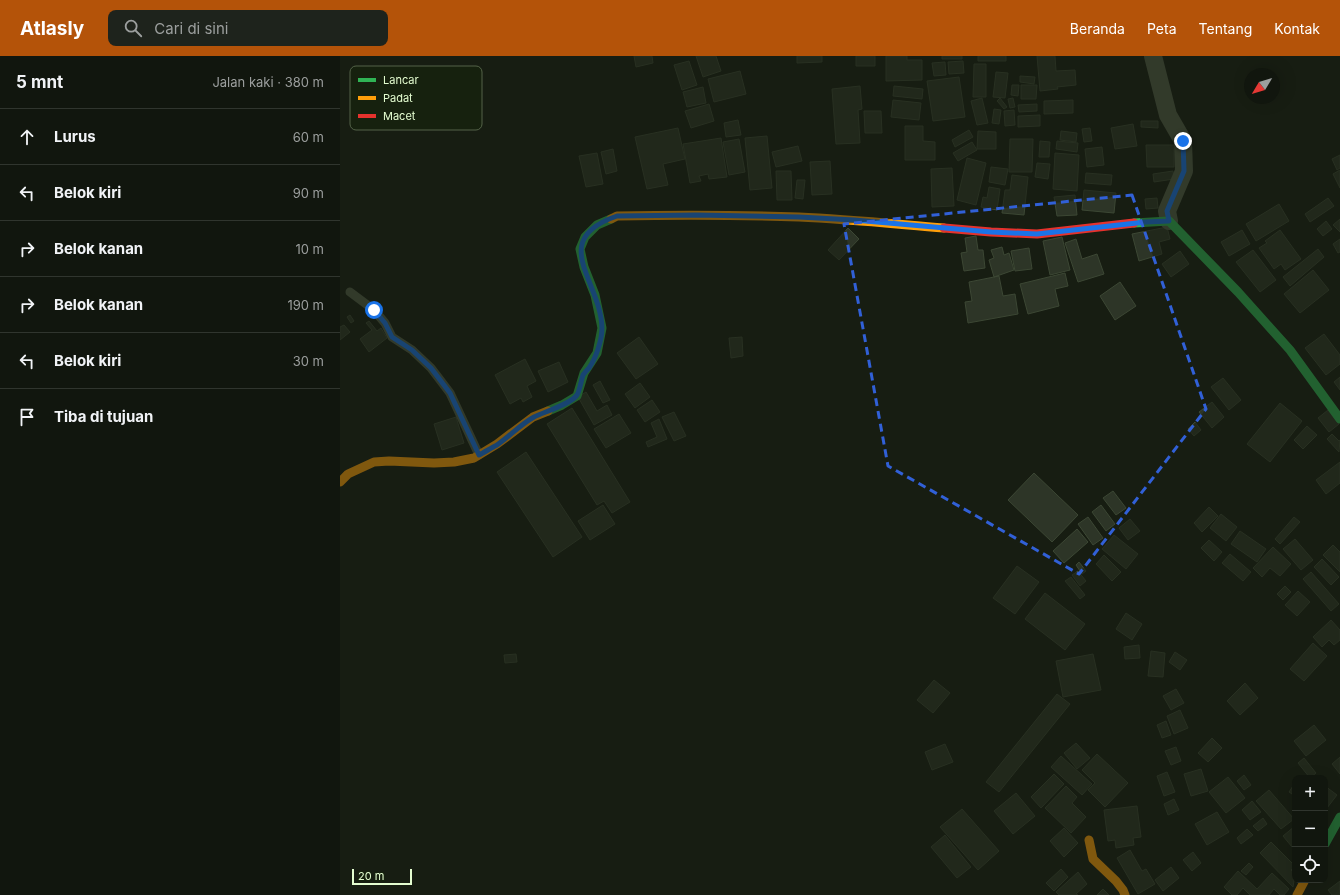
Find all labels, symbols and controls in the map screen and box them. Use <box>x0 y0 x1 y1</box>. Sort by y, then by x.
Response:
search box <box>108 10 388 46</box>
text: Atlasly <box>20 17 84 40</box>
icon: search <box>122 17 144 39</box>
text: Cari di sini <box>154 19 228 38</box>
text: Beranda <box>1070 20 1125 37</box>
text: Peta <box>1147 20 1177 37</box>
text: Tentang <box>1199 20 1252 37</box>
text: Kontak <box>1274 20 1320 37</box>
legend <box>350 66 482 130</box>
north arrow <box>1244 68 1280 104</box>
text: 5 mnt <box>16 72 63 92</box>
text: Lancar <box>383 73 419 87</box>
text: Jalan kaki · 380 m <box>212 74 324 90</box>
text: Padat <box>383 91 413 105</box>
text: Macet <box>383 109 416 123</box>
icon: ahead <box>16 126 38 148</box>
text: Lurus <box>54 127 96 146</box>
text: 60 m <box>293 129 324 145</box>
route end <box>1174 132 1192 150</box>
icon: left <box>16 182 38 204</box>
text: Belok kiri <box>54 183 121 202</box>
text: 90 m <box>293 185 324 201</box>
icon: right <box>16 238 38 260</box>
text: Belok kanan <box>54 239 143 258</box>
text: 10 m <box>295 241 324 257</box>
icon: right <box>16 294 38 316</box>
text: Belok kanan <box>54 295 143 314</box>
text: 190 m <box>287 297 324 313</box>
route start <box>365 301 383 319</box>
icon: left <box>16 350 38 372</box>
text: Belok kiri <box>54 351 121 370</box>
text: 30 m <box>293 353 324 369</box>
icon: arrive <box>16 406 38 428</box>
text: Tiba di tujuan <box>54 407 153 426</box>
map controls <box>1292 775 1328 883</box>
button: + <box>1292 775 1328 811</box>
button: − <box>1292 811 1328 847</box>
button: locate <box>1292 847 1328 883</box>
scale bar <box>352 867 412 886</box>
text: 20 m <box>358 869 384 883</box>

